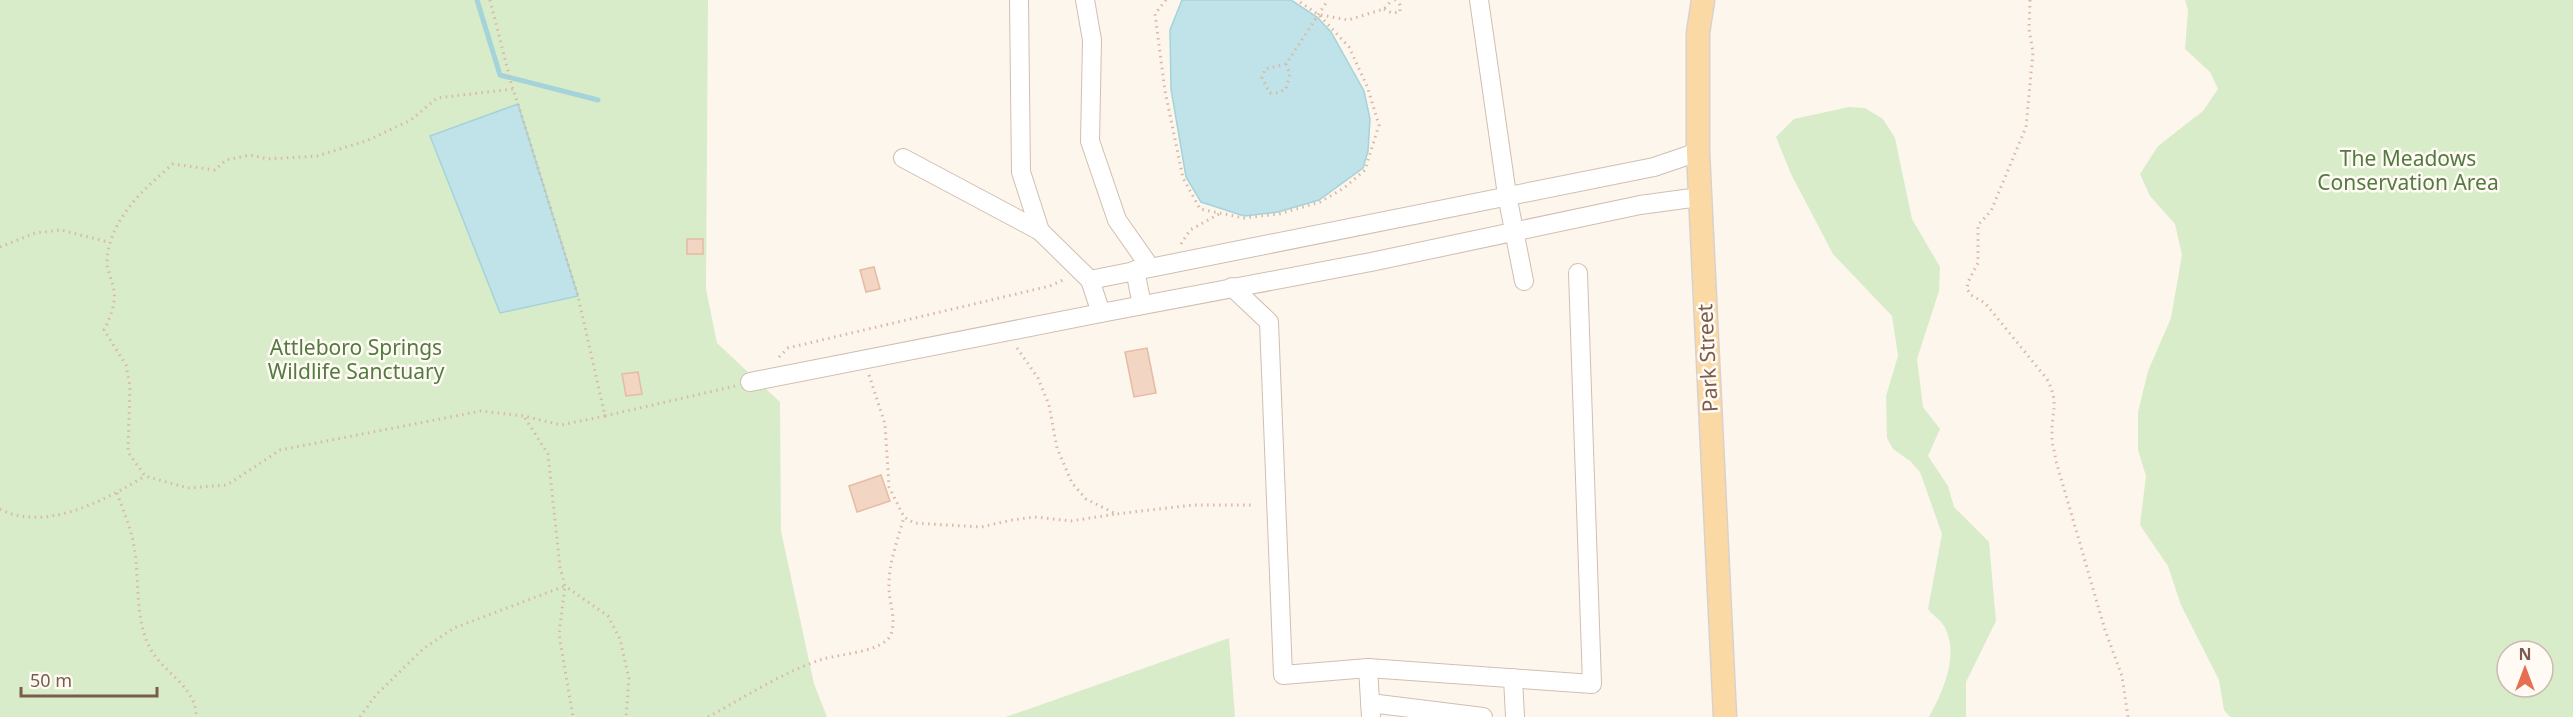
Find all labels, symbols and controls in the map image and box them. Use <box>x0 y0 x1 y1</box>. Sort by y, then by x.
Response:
park label: The Meadows Conservation Area <box>2317 144 2499 196</box>
street label: Park Street <box>1690 303 1724 413</box>
park label: Attleboro Springs Wildlife Sanctuary <box>268 333 445 385</box>
north arrow <box>2495 639 2555 699</box>
text: N <box>2518 643 2532 665</box>
scale bar <box>21 660 158 698</box>
text: 50 m <box>30 668 72 692</box>

